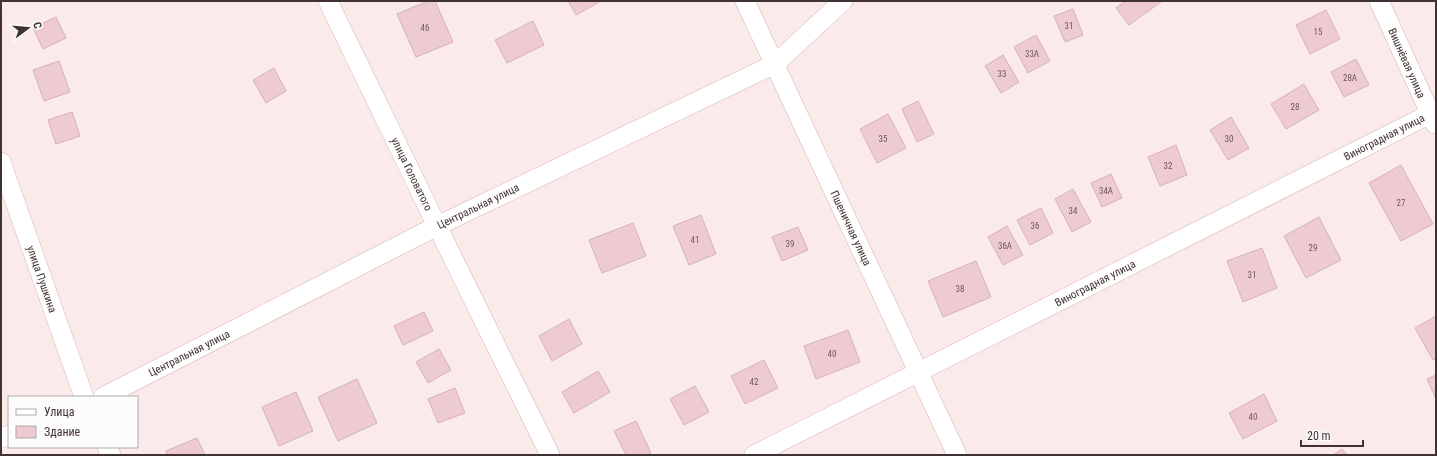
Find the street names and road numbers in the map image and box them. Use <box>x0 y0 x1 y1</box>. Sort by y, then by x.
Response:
street label: Вишнёвая улица <box>1385 26 1428 100</box>
street label: Виноградная улица <box>1342 112 1427 163</box>
street label: улица Головатого <box>388 135 435 214</box>
street label: Центральная улица <box>435 181 521 232</box>
street label: Пшеничная улица <box>827 189 874 268</box>
street label: улица Пушкина <box>24 244 59 314</box>
street label: Виноградная улица <box>1053 258 1138 309</box>
street label: Центральная улица <box>146 327 232 380</box>

